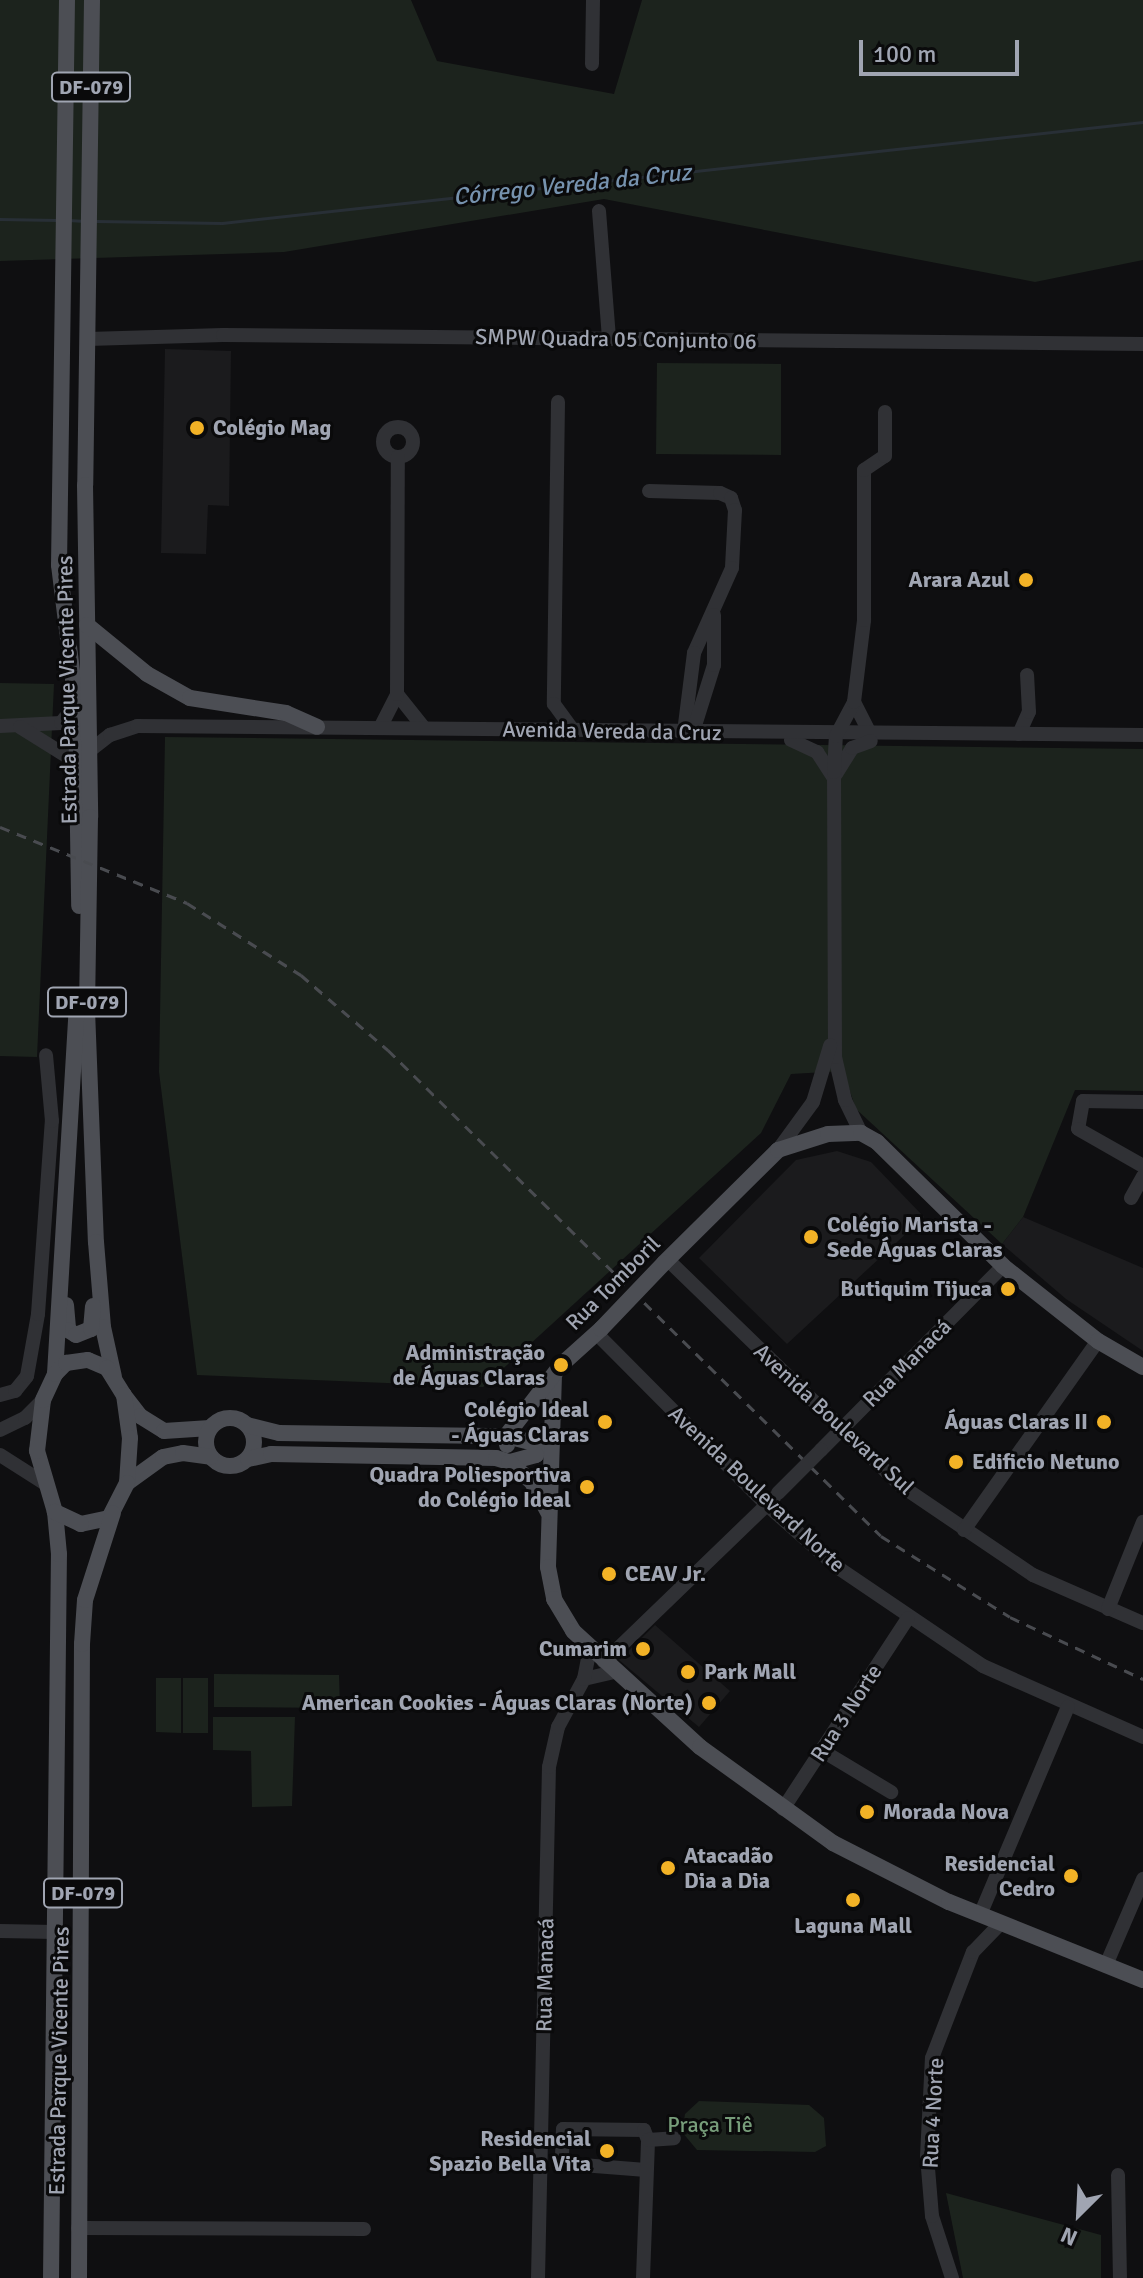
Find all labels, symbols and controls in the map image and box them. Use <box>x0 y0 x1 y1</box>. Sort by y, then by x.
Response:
scale bar <box>863 24 1023 74</box>
text: 100 m <box>873 39 936 69</box>
road number: DF-079 <box>51 71 131 103</box>
water label: Córrego Vereda da Cruz <box>452 158 692 212</box>
street label: SMPW Quadra 05 Conjunto 06 <box>475 323 757 355</box>
place label: Colégio Mag <box>213 415 331 441</box>
marker: Colégio Mag <box>188 419 206 437</box>
street label: Estrada Parque Vicente Pires <box>51 555 83 825</box>
place label: Arara Azul <box>909 567 1010 593</box>
marker: Arara Azul <box>1017 571 1035 589</box>
street label: Avenida Vereda da Cruz <box>502 716 722 746</box>
road number: DF-079 <box>47 986 127 1018</box>
place label: Colégio Marista - Sede Águas Claras <box>827 1211 1003 1262</box>
marker: Colégio Marista - Sede Águas Claras <box>802 1228 820 1246</box>
street label: Rua Tomboril <box>560 1230 666 1336</box>
place label: Butiquim Tijuca <box>840 1276 992 1302</box>
marker: Butiquim Tijuca <box>999 1280 1017 1298</box>
street label: Rua Manacá <box>857 1313 957 1413</box>
street label: Avenida Boulevard Sul <box>748 1338 920 1500</box>
place label: Administração de Águas Claras <box>393 1339 545 1390</box>
marker: Administração de Águas Claras <box>552 1356 570 1374</box>
place label: Colégio Ideal - Águas Claras <box>451 1396 589 1448</box>
street label: Avenida Boulevard Norte <box>663 1400 851 1578</box>
place label: Águas Claras II <box>945 1409 1088 1435</box>
marker: Colégio Ideal - Águas Claras <box>596 1413 614 1431</box>
marker: Águas Claras II <box>1095 1413 1113 1431</box>
place label: Edificio Netuno <box>972 1449 1120 1475</box>
marker: Edificio Netuno <box>947 1453 965 1471</box>
place label: Quadra Poliesportiva do Colégio Ideal <box>369 1461 571 1512</box>
marker: Quadra Poliesportiva do Colégio Ideal <box>578 1478 596 1496</box>
place label: CEAV Jr. <box>625 1561 706 1587</box>
marker: CEAV Jr. <box>600 1565 618 1583</box>
place label: Cumarim <box>539 1636 627 1662</box>
marker: Cumarim <box>634 1640 652 1658</box>
place label: Park Mall <box>704 1659 796 1685</box>
street label: Rua 3 Norte <box>805 1659 887 1767</box>
marker: Park Mall <box>679 1663 697 1681</box>
place label: American Cookies - Águas Claras (Norte) <box>302 1690 693 1716</box>
marker: American Cookies - Águas Claras (Norte) <box>700 1694 718 1712</box>
place label: Morada Nova <box>883 1799 1009 1825</box>
marker: Morada Nova <box>858 1803 876 1821</box>
place label: Atacadão Dia a Dia <box>684 1842 773 1894</box>
place label: Residencial Cedro <box>944 1850 1055 1902</box>
marker: Atacadão Dia a Dia <box>659 1859 677 1877</box>
marker: Residencial Cedro <box>1062 1867 1080 1885</box>
road number: DF-079 <box>43 1877 123 1909</box>
marker: Laguna Mall <box>844 1891 862 1909</box>
place label: Laguna Mall <box>794 1913 912 1939</box>
street label: Rua Manacá <box>531 1918 559 2032</box>
street label: Estrada Parque Vicente Pires <box>43 1926 75 2196</box>
street label: Rua 4 Norte <box>917 2057 949 2169</box>
park label: Praça Tiê <box>667 2112 753 2138</box>
place label: Residencial Spazio Bella Vita <box>429 2125 591 2176</box>
marker: Residencial Spazio Bella Vita <box>598 2142 616 2160</box>
north arrow <box>1039 2174 1119 2254</box>
text: N <box>1057 2221 1082 2252</box>

